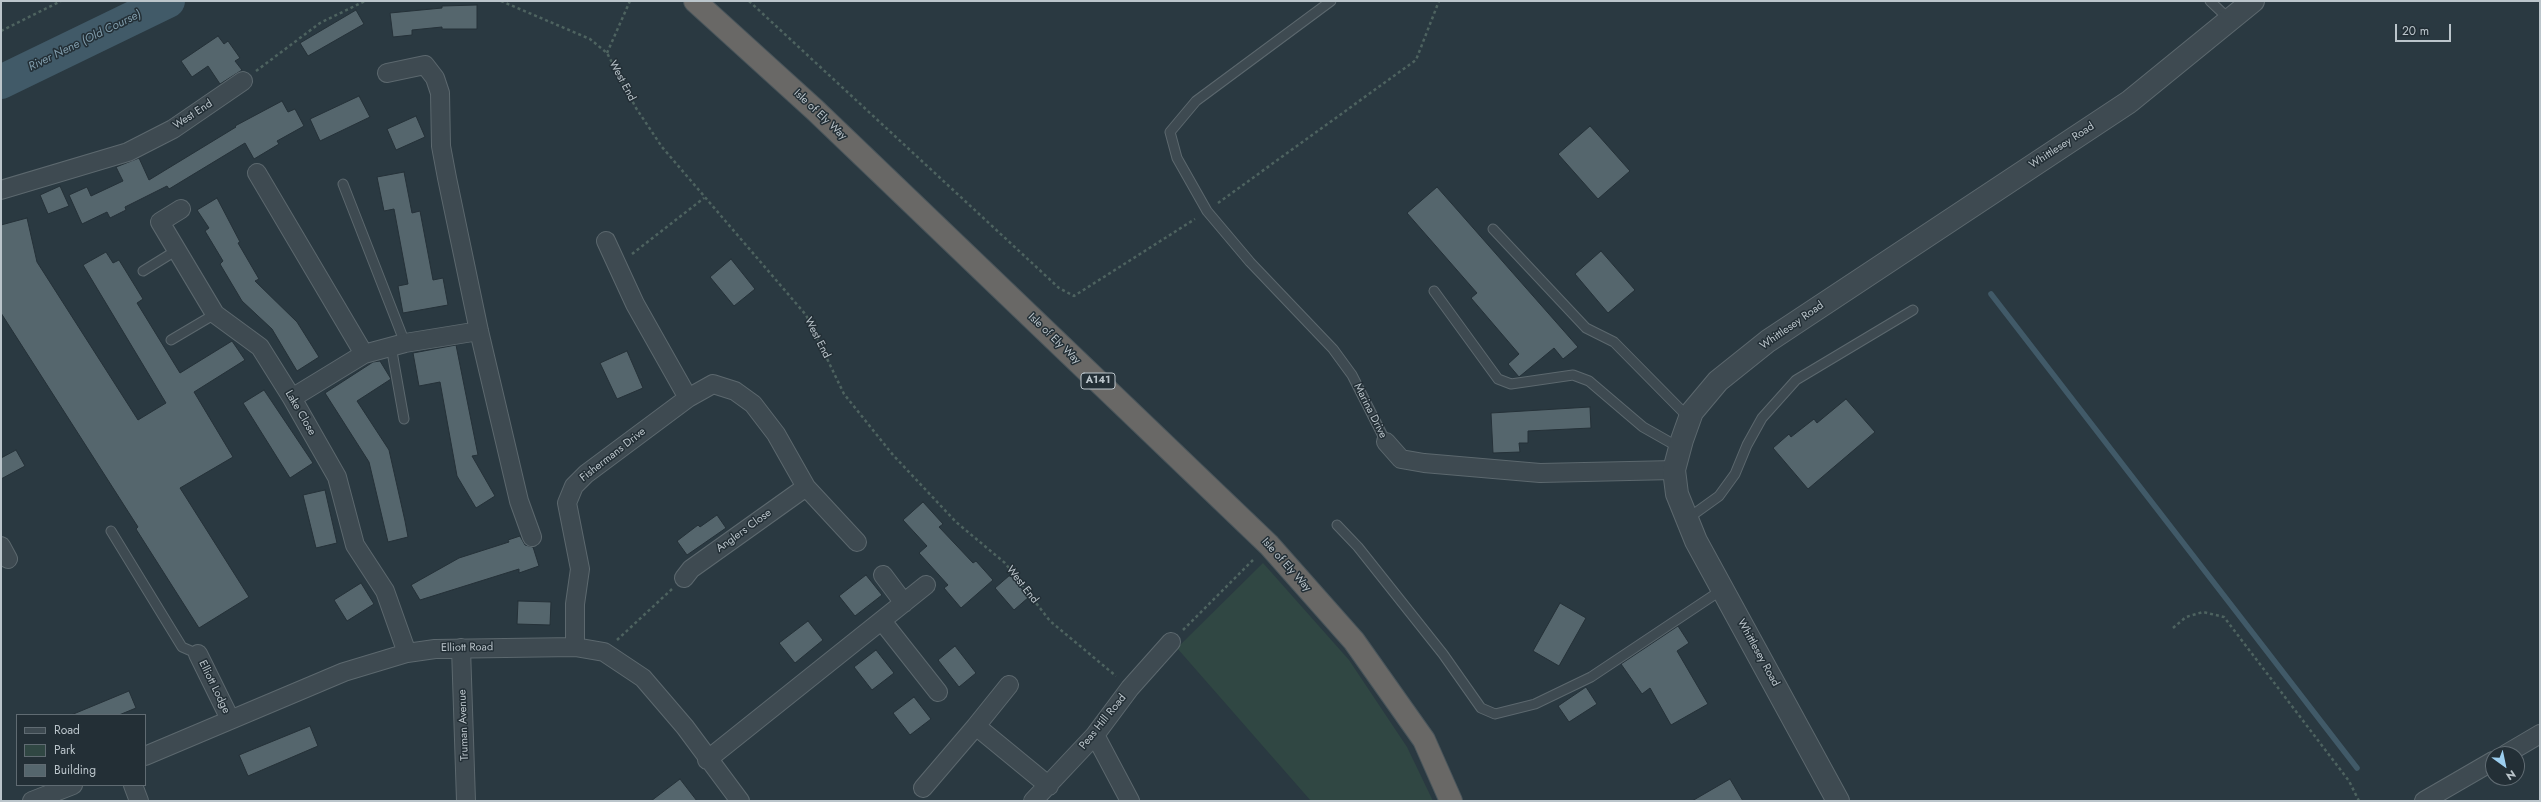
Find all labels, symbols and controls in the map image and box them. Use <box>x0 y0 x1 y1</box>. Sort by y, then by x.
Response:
water label: River Nene (Old Course) <box>26 7 144 75</box>
scale bar <box>2397 16 2453 42</box>
text: 20 m <box>2402 22 2429 40</box>
street label: West End <box>606 58 638 104</box>
street label: Isle of Ely Way <box>791 87 849 143</box>
street label: West End <box>171 97 215 133</box>
street label: Whittlesey Road <box>2027 120 2097 172</box>
street label: Whittlesey Road <box>1758 299 1826 353</box>
street label: Isle of Ely Way <box>1025 311 1083 367</box>
street label: West End <box>801 315 833 361</box>
road number: A141 <box>1081 373 1115 389</box>
street label: Marina Drive <box>1351 381 1389 441</box>
street label: Lake Close <box>282 388 318 438</box>
street label: Fishermans Drive <box>577 425 649 485</box>
street label: Anglers Close <box>714 507 774 555</box>
street label: Isle of Ely Way <box>1258 535 1314 595</box>
street label: West End <box>1003 564 1041 606</box>
street label: Whittlesey Road <box>1734 617 1782 689</box>
street label: Elliott Road <box>441 641 493 655</box>
street label: Elliott Lodge <box>195 658 233 716</box>
street label: Truman Avenue <box>456 689 472 761</box>
street label: Peas Hill Road <box>1077 692 1129 752</box>
legend <box>16 714 146 786</box>
text: Road <box>54 721 80 739</box>
text: Park <box>54 741 75 759</box>
north arrow <box>2485 746 2525 786</box>
text: Building <box>54 761 96 779</box>
text: N <box>2503 766 2519 784</box>

